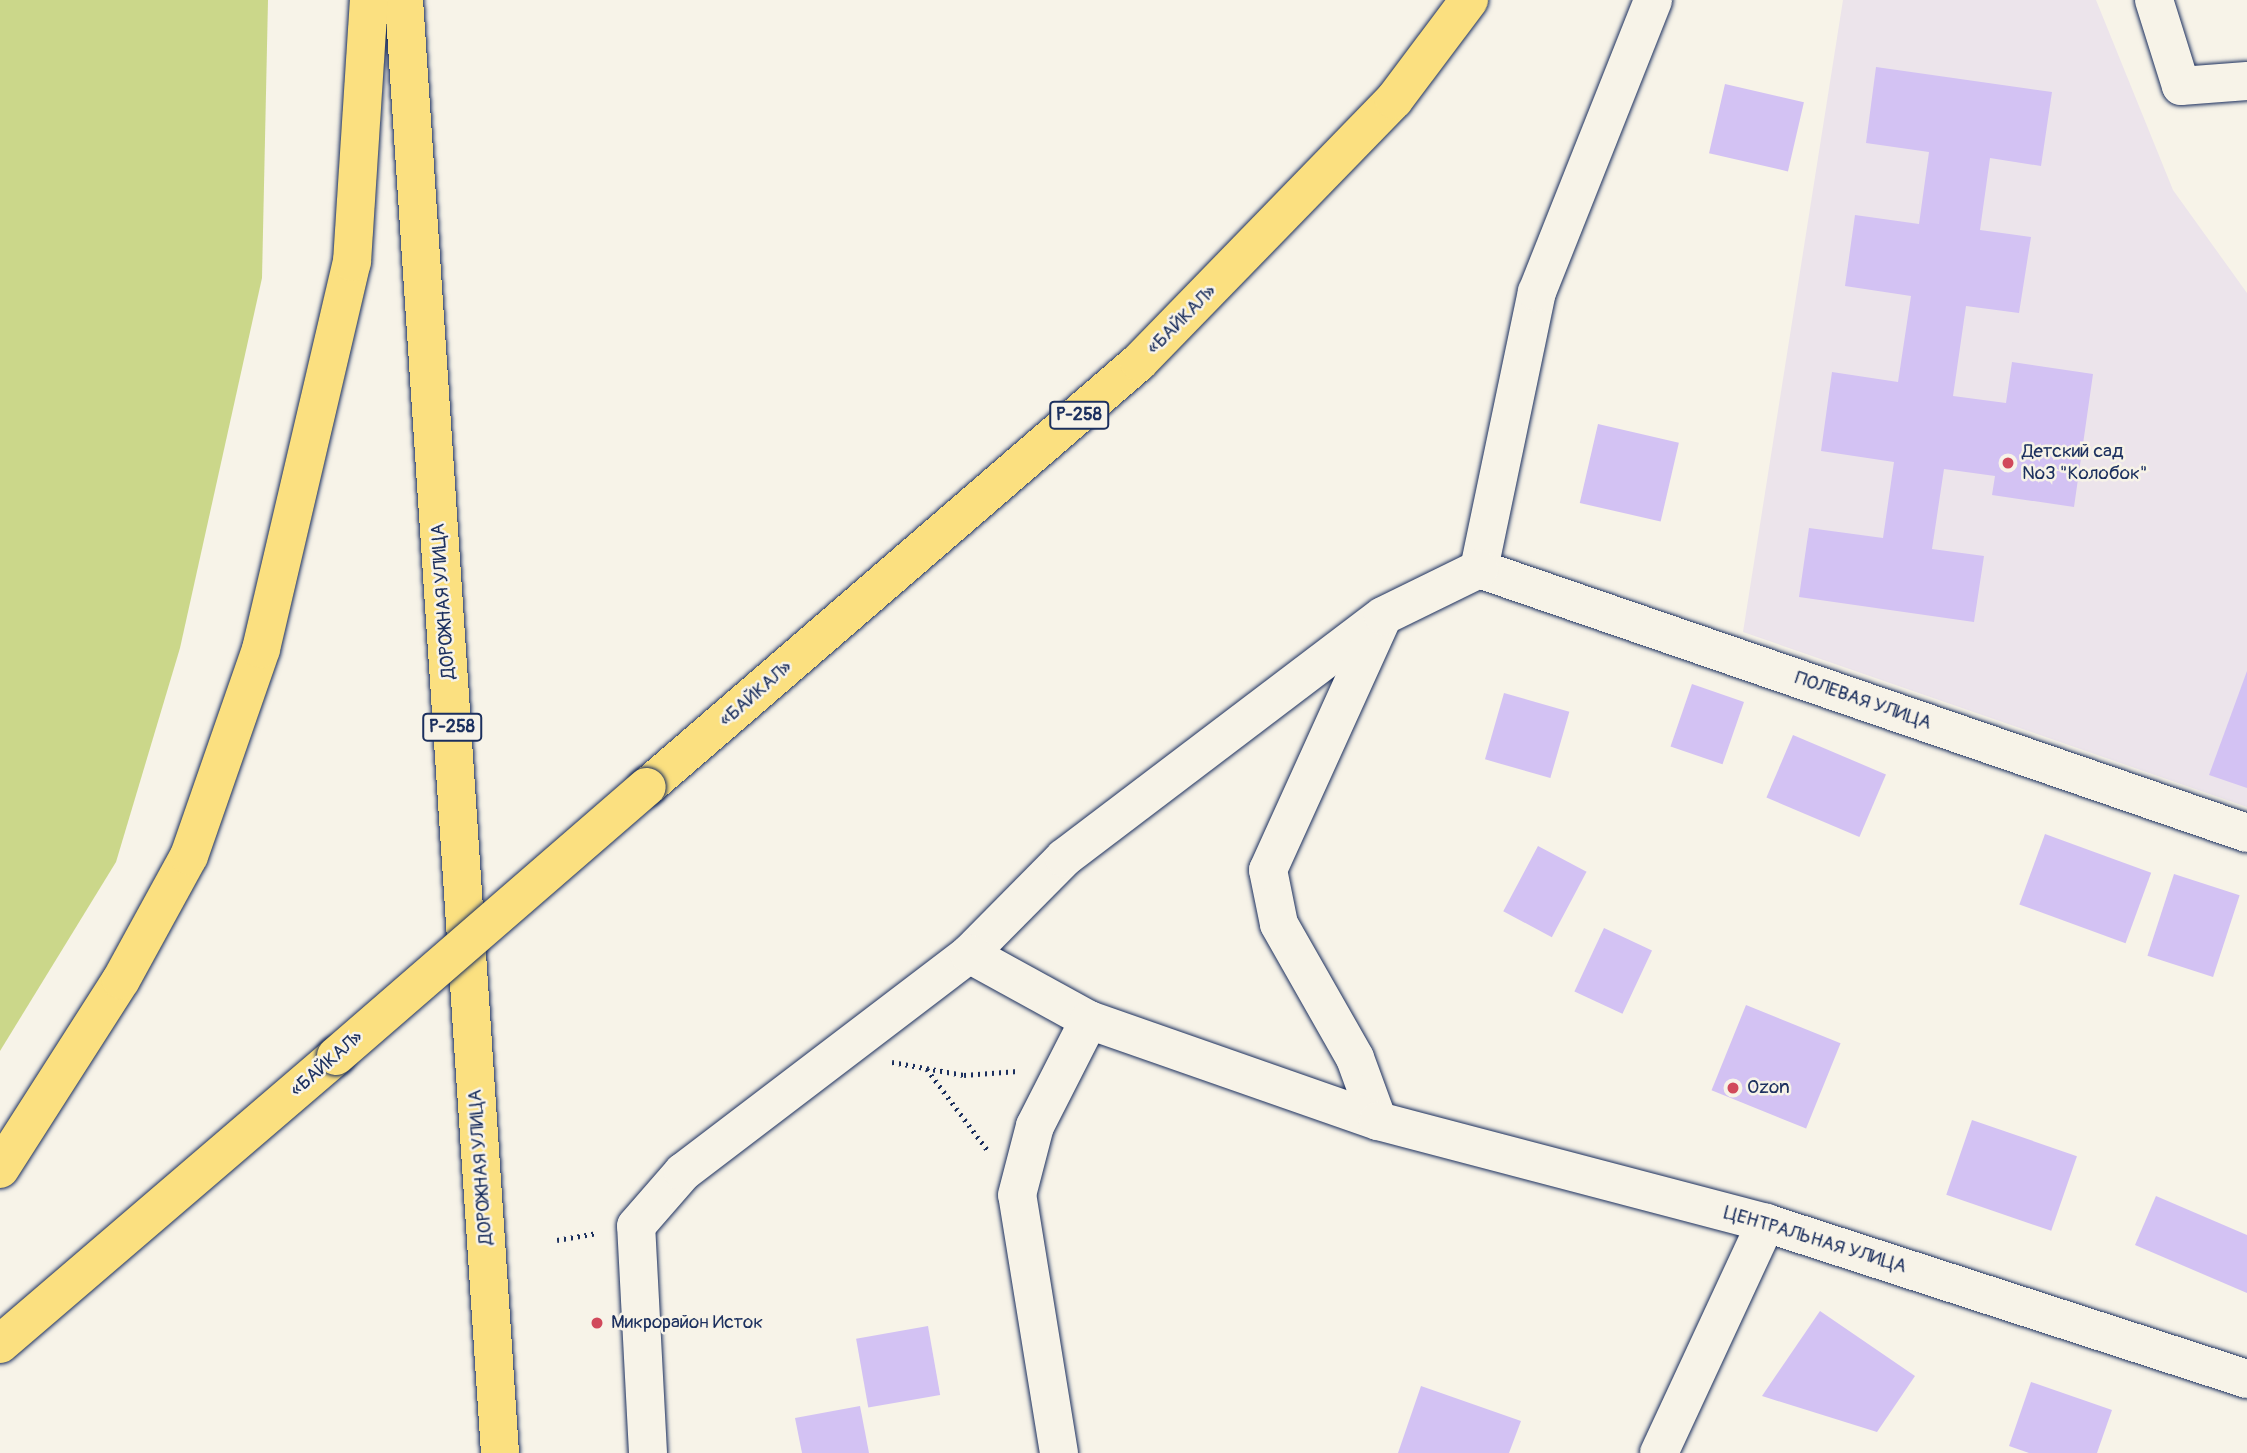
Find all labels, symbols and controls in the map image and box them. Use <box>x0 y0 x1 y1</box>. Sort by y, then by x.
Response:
street label: «БАЙКАЛ» <box>1143 281 1221 359</box>
road number: Р-258 <box>1048 400 1110 430</box>
place label: Детский сад №3 "Колобок" <box>2022 441 2147 485</box>
marker: Детский сад №3 "Колобок" <box>2000 455 2016 471</box>
street label: ДОРОЖНАЯ УЛИЦА <box>427 522 461 680</box>
street label: «БАЙКАЛ» <box>715 656 797 732</box>
street label: ПОЛЕВАЯ УЛИЦА <box>1792 667 1934 735</box>
road number: Р-258 <box>420 712 484 742</box>
street label: «БАЙКАЛ» <box>286 1026 368 1102</box>
place label: Ozon <box>1747 1077 1790 1099</box>
marker: Ozon <box>1725 1080 1741 1096</box>
street label: ДОРОЖНАЯ УЛИЦА <box>464 1088 498 1246</box>
street label: ЦЕНТРАЛЬНАЯ УЛИЦА <box>1721 1201 1909 1279</box>
place label: Микрорайон Исток <box>611 1312 763 1334</box>
marker: Микрорайон Исток <box>589 1315 605 1331</box>

